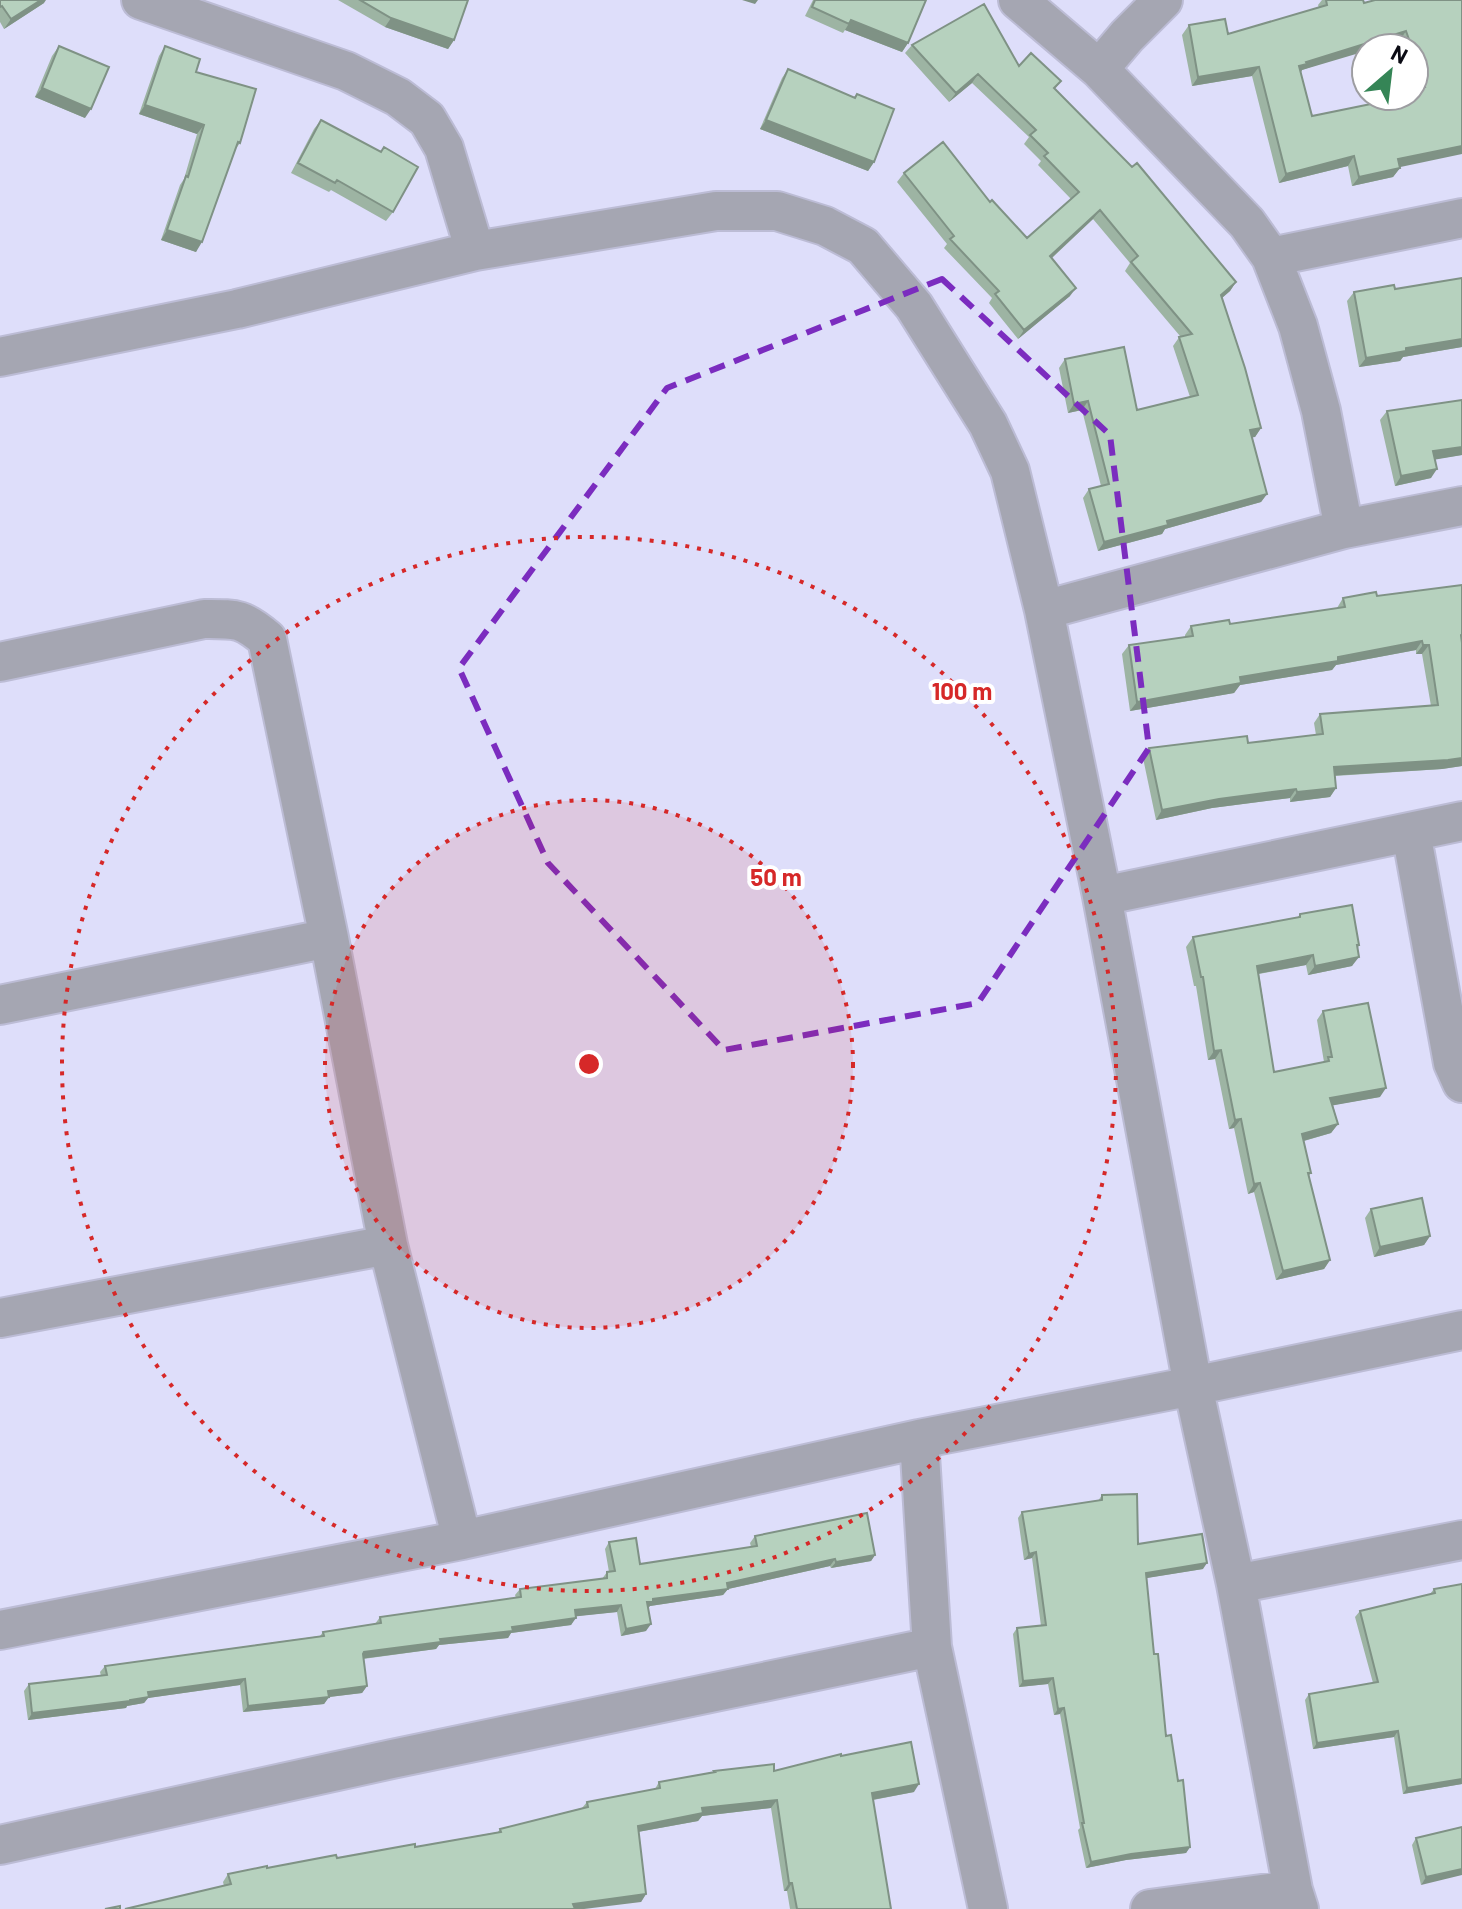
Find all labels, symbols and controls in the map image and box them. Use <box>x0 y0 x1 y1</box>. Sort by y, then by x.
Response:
north arrow <box>1350 32 1430 112</box>
text: N <box>1387 39 1412 68</box>
text: 100 m <box>932 676 992 705</box>
text: 50 m <box>750 862 802 891</box>
centre of rings <box>575 1050 603 1078</box>

